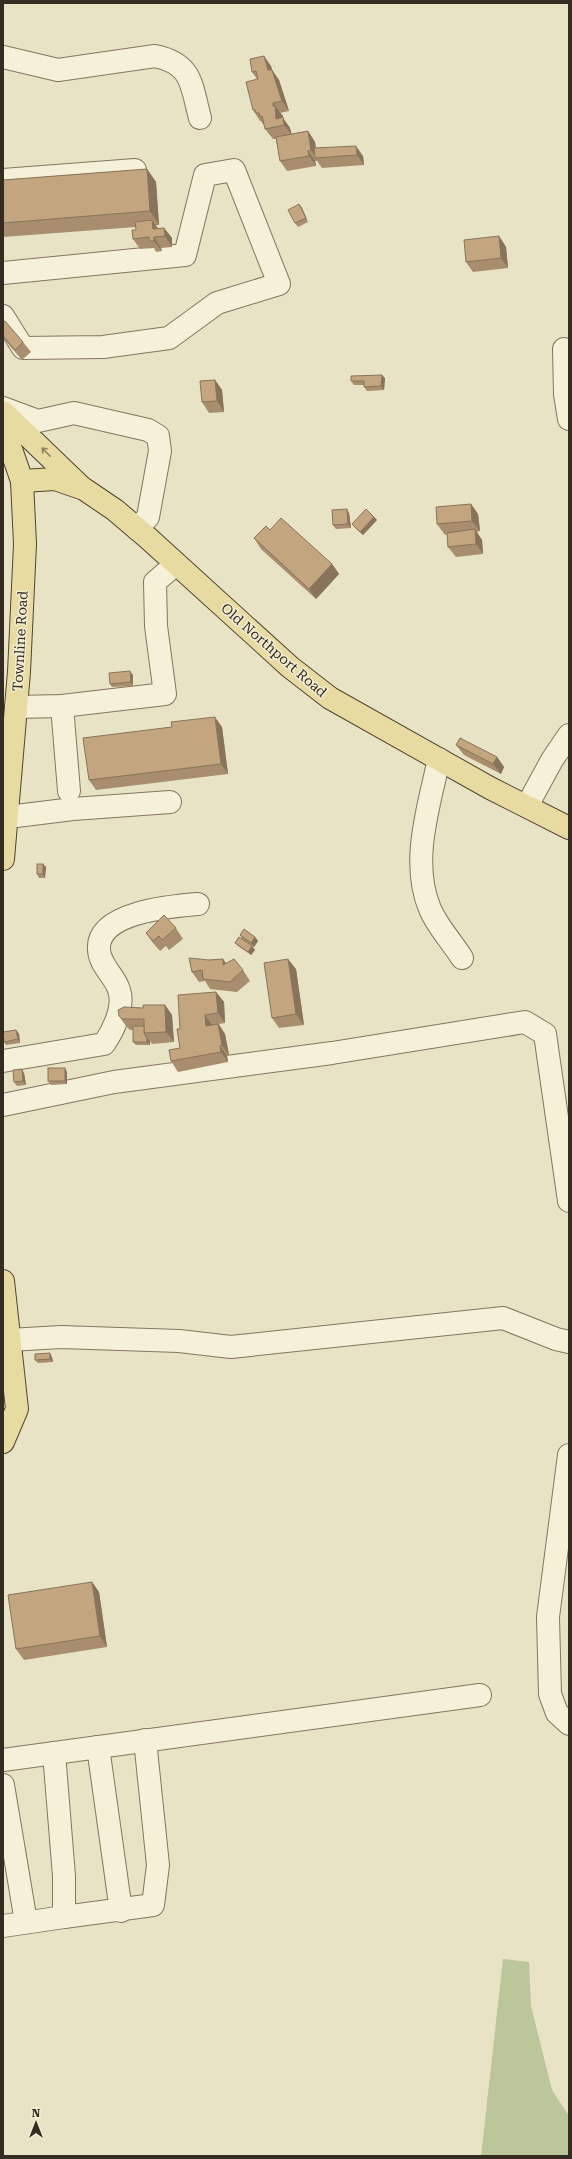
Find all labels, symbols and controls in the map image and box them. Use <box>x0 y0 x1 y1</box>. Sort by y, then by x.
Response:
one-way arrow <box>41 447 51 457</box>
street label: Townline Road <box>9 590 31 692</box>
street label: Old Northport Road <box>218 600 330 700</box>
north arrow <box>16 2103 56 2143</box>
text: N <box>32 2107 41 2120</box>

